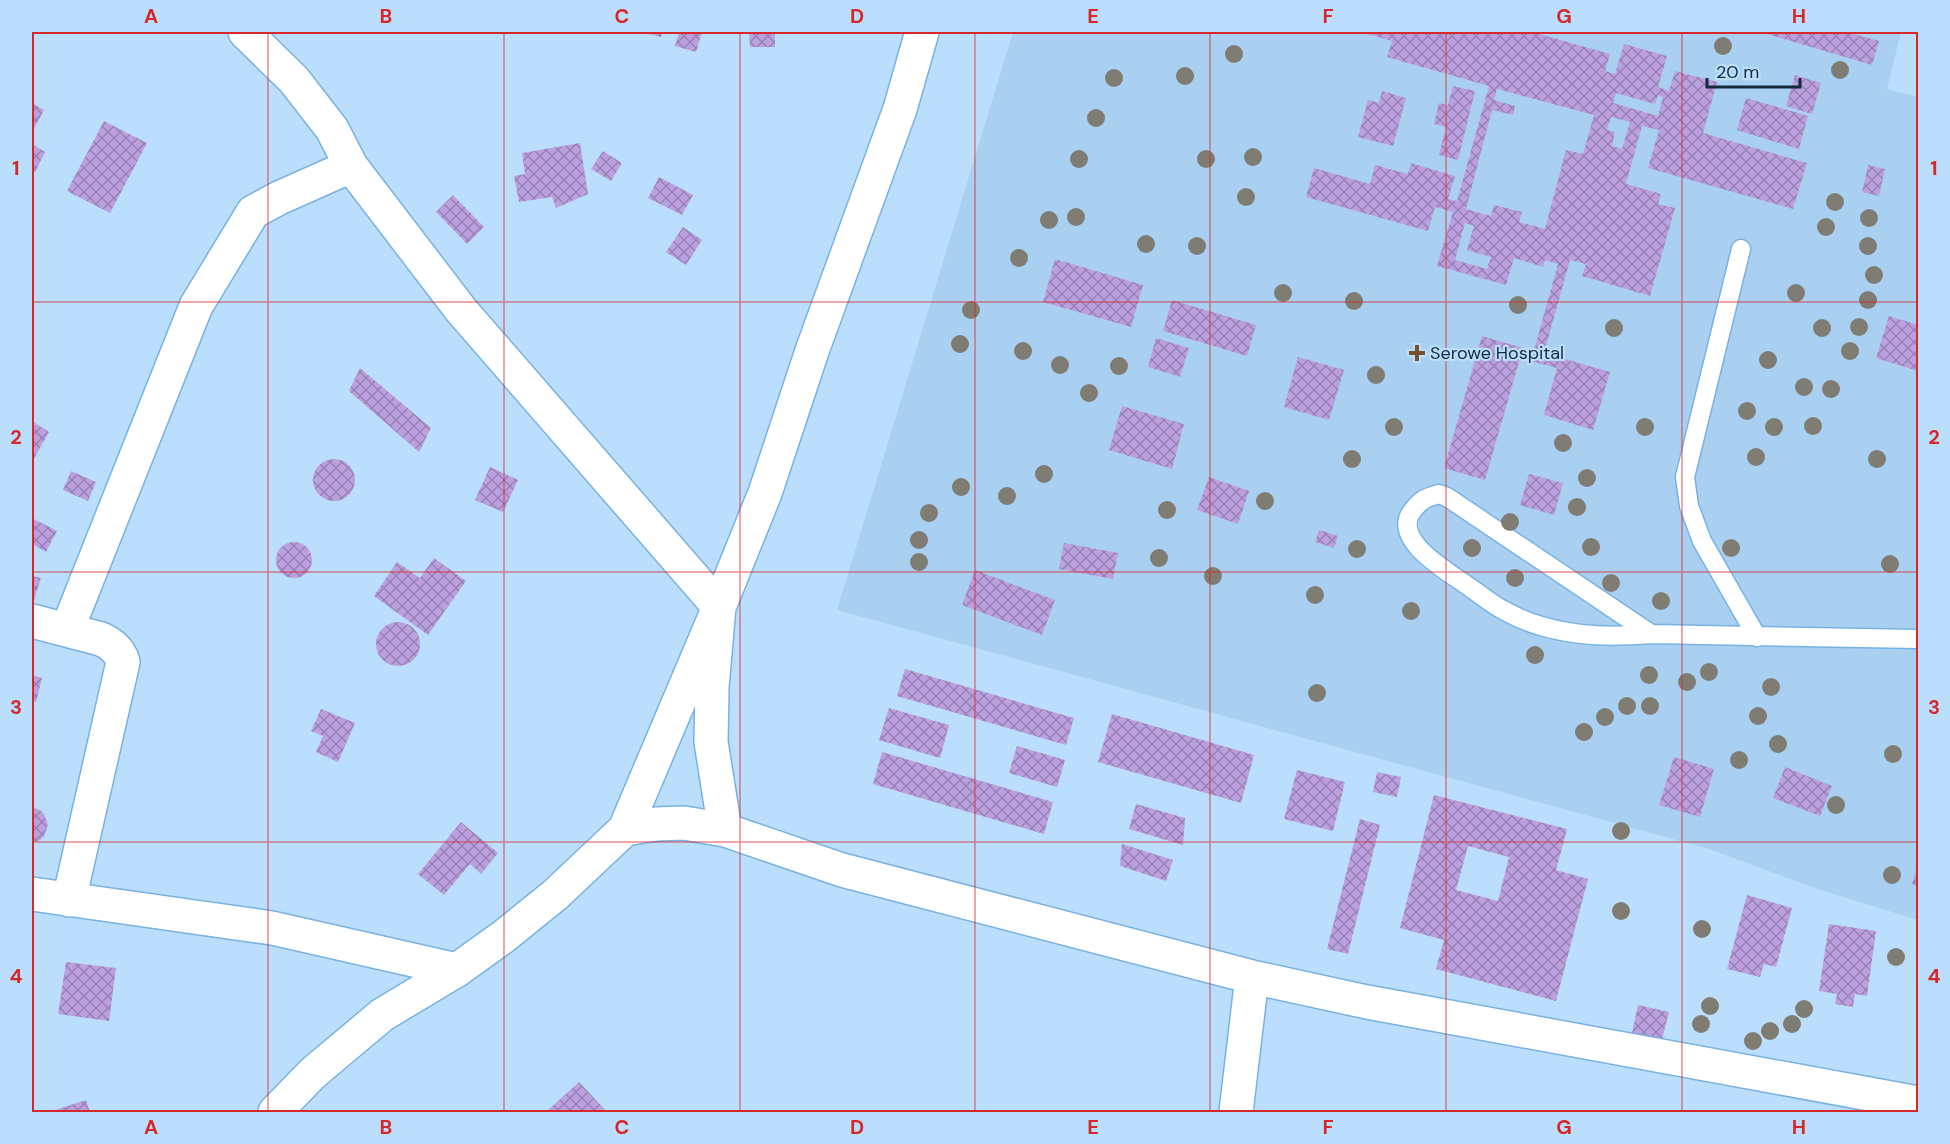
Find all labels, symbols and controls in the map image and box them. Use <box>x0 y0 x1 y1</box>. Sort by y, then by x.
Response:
text: A <box>144 3 158 29</box>
text: B <box>380 3 392 29</box>
text: C <box>615 3 629 29</box>
text: D <box>850 3 864 29</box>
text: E <box>1087 3 1099 29</box>
text: F <box>1322 3 1334 29</box>
text: G <box>1556 3 1572 29</box>
text: H <box>1792 3 1806 29</box>
scale bar <box>1707 51 1800 89</box>
text: 20 m <box>1716 60 1759 84</box>
text: 1 <box>12 155 20 181</box>
text: 1 <box>1930 155 1938 181</box>
place label: Serowe Hospital <box>1430 341 1564 365</box>
marker: Serowe Hospital <box>1408 344 1426 362</box>
text: 2 <box>10 424 22 450</box>
text: 2 <box>1928 424 1940 450</box>
text: 3 <box>10 694 22 720</box>
text: 3 <box>1928 694 1940 720</box>
text: 4 <box>10 963 23 989</box>
text: 4 <box>1928 963 1941 989</box>
text: A <box>144 1114 158 1140</box>
text: B <box>380 1114 392 1140</box>
text: C <box>615 1114 629 1140</box>
text: D <box>850 1114 864 1140</box>
text: E <box>1087 1114 1099 1140</box>
text: F <box>1322 1114 1334 1140</box>
text: G <box>1556 1114 1572 1140</box>
text: H <box>1792 1114 1806 1140</box>

